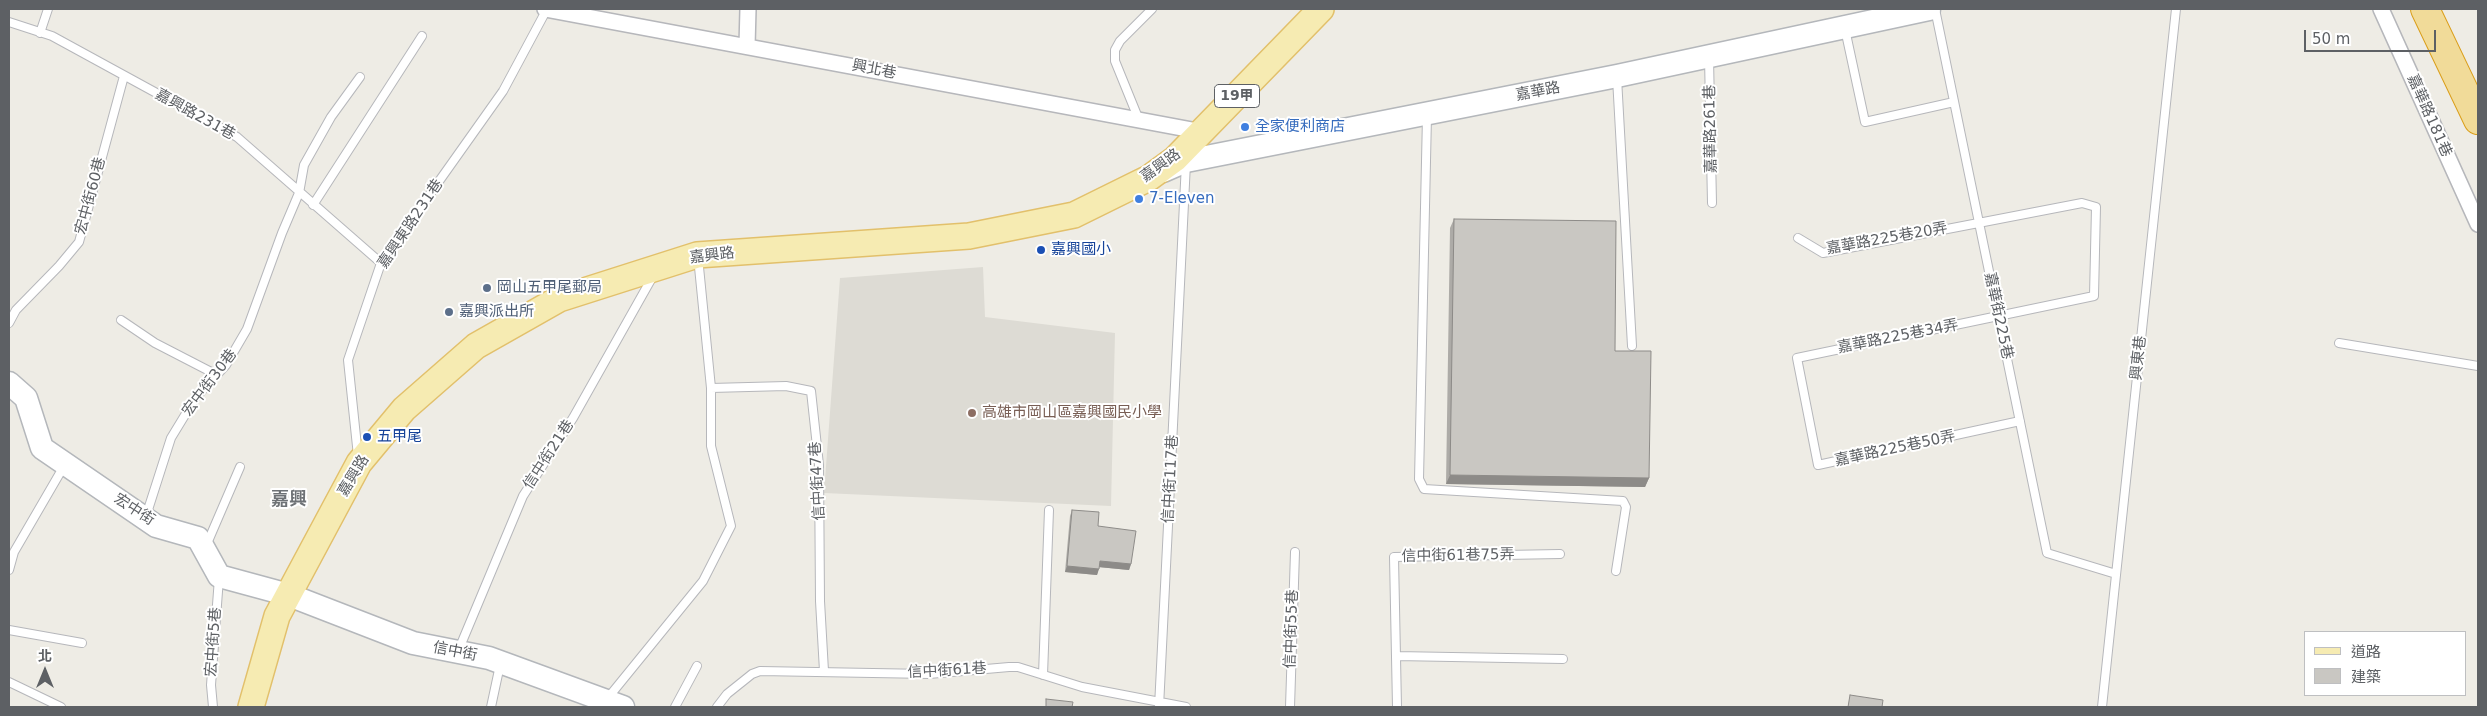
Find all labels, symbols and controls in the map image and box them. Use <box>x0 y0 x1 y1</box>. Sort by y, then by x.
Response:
scale bar <box>2307 20 2440 52</box>
text: 50 m <box>2312 30 2350 48</box>
street label: 興北巷 <box>850 57 898 83</box>
street label: 嘉華路181巷 <box>2403 72 2455 160</box>
street label: 嘉華路 <box>1514 79 1562 105</box>
road number: 19甲 <box>1214 84 1260 108</box>
street label: 嘉華路261巷 <box>1701 85 1721 173</box>
street label: 嘉興路231巷 <box>152 86 238 144</box>
place label: 全家便利商店 <box>1255 118 1345 136</box>
marker: 全家便利商店 <box>1239 121 1251 133</box>
street label: 嘉興路 <box>1138 145 1184 187</box>
street label: 宏中街60巷 <box>72 155 110 237</box>
street label: 嘉興東路231巷 <box>375 176 447 272</box>
place label: 7-Eleven <box>1149 190 1214 208</box>
marker: 7-Eleven <box>1133 193 1145 205</box>
street label: 嘉華路225巷20弄 <box>1825 219 1949 259</box>
place label: 嘉興國小 <box>1051 241 1111 259</box>
street label: 嘉興路 <box>689 244 735 268</box>
marker: 嘉興國小 <box>1035 244 1047 256</box>
street label: 嘉華街225巷 <box>1980 271 2016 361</box>
place label: 岡山五甲尾郵局 <box>497 279 602 297</box>
marker: 岡山五甲尾郵局 <box>481 282 493 294</box>
place label: 嘉興派出所 <box>459 303 534 321</box>
marker: 嘉興派出所 <box>443 306 455 318</box>
street label: 嘉華路225巷34弄 <box>1836 316 1960 358</box>
street label: 興東巷 <box>2128 335 2150 381</box>
street label: 宏中街30巷 <box>179 346 241 420</box>
place label: 高雄市岡山區嘉興國民小學 <box>982 404 1162 422</box>
marker: 高雄市岡山區嘉興國民小學 <box>966 407 978 419</box>
street label: 信中街21巷 <box>520 417 578 493</box>
street label: 嘉華路225巷50弄 <box>1833 427 1957 471</box>
place label: 五甲尾 <box>377 428 422 446</box>
marker: 五甲尾 <box>361 431 373 443</box>
street label: 信中街117巷 <box>1160 434 1182 524</box>
street label: 信中街47巷 <box>807 441 829 521</box>
street label: 嘉興路 <box>335 452 373 500</box>
district label: 嘉興 <box>271 489 307 511</box>
street label: 宏中街 <box>110 490 158 530</box>
street label: 信中街61巷75弄 <box>1401 546 1515 566</box>
street label: 信中街55巷 <box>1282 589 1302 669</box>
street label: 宏中街5巷 <box>203 607 225 677</box>
legend <box>2304 631 2467 696</box>
street label: 信中街 <box>431 639 479 665</box>
text: 道路 <box>2351 643 2381 661</box>
north arrow <box>20 646 70 696</box>
text: 北 <box>38 648 52 664</box>
street label: 信中街61巷 <box>907 660 987 682</box>
text: 建築 <box>2351 668 2381 686</box>

